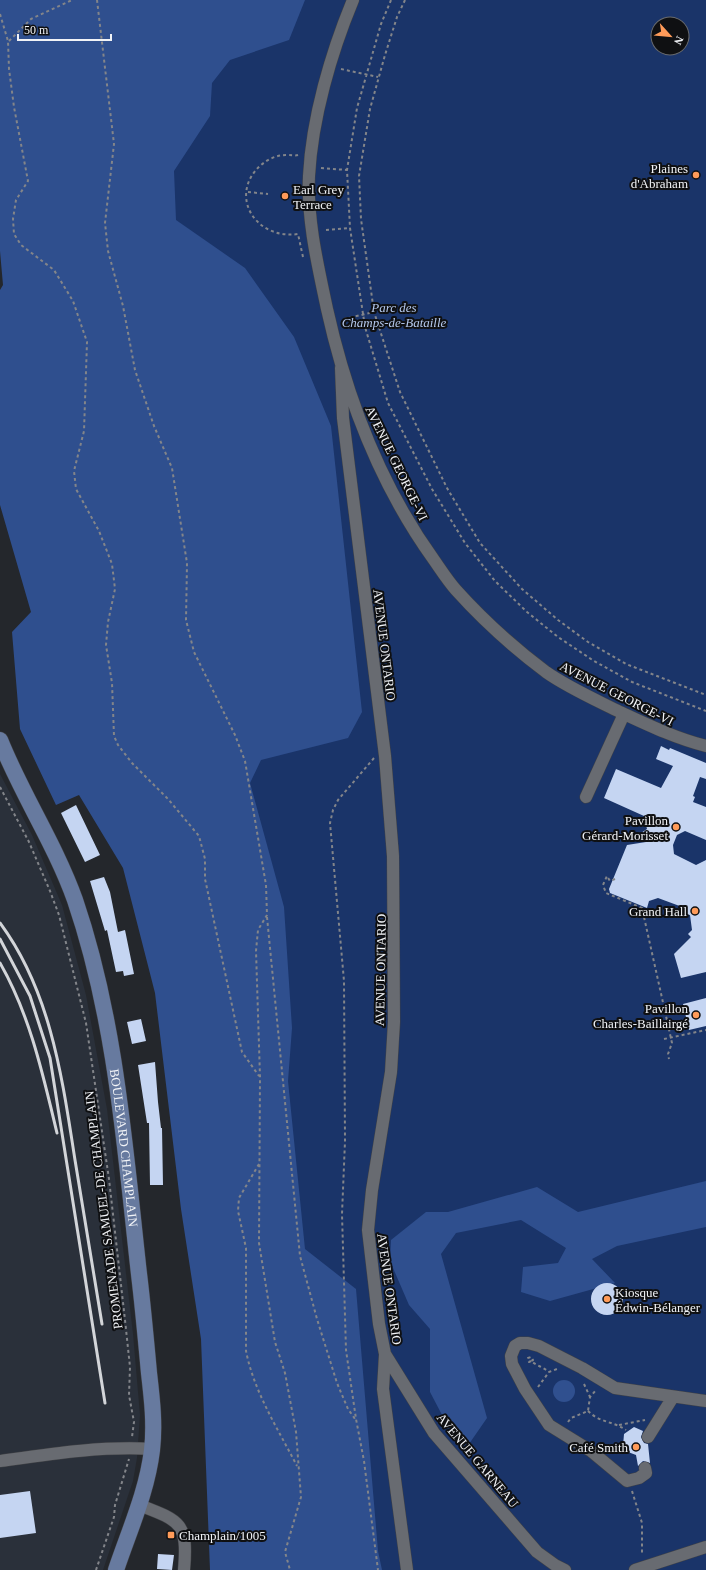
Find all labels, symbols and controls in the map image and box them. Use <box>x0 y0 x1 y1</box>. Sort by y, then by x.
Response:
scale bar <box>18 16 111 42</box>
north arrow <box>650 16 690 56</box>
text: 50 m <box>24 23 49 37</box>
text: N <box>672 34 686 47</box>
place label: Plaines d'Abraham <box>631 161 688 191</box>
marker: Plaines d'Abraham <box>691 170 701 180</box>
place label: Earl Grey Terrace <box>293 182 344 212</box>
marker: Earl Grey Terrace <box>280 191 290 201</box>
park label: Parc des Champs-de-Bataille <box>342 300 447 330</box>
street label: AVENUE GEORGE-VI <box>362 403 431 523</box>
street label: AVENUE ONTARIO <box>370 588 399 702</box>
street label: AVENUE GEORGE-VI <box>557 658 676 729</box>
place label: Pavillon Gérard-Morisset <box>582 813 668 843</box>
marker: Pavillon Gérard-Morisset <box>671 822 681 832</box>
place label: Grand Hall <box>629 904 687 919</box>
marker: Grand Hall <box>690 906 700 916</box>
street label: AVENUE ONTARIO <box>372 914 389 1026</box>
place label: Pavillon Charles-Baillairgé <box>593 1001 688 1031</box>
marker: Pavillon Charles-Baillairgé <box>691 1010 701 1020</box>
street label: BOULEVARD CHAMPLAIN <box>107 1068 141 1228</box>
street label: PROMENADE SAMUEL-DE CHAMPLAIN <box>81 1089 126 1330</box>
street label: AVENUE ONTARIO <box>374 1232 405 1346</box>
place label: Kiosque Édwin-Bélanger <box>615 1285 701 1315</box>
marker: Kiosque Édwin-Bélanger <box>602 1294 612 1304</box>
street label: AVENUE GARNEAU <box>434 1410 522 1511</box>
place label: Café Smith <box>569 1440 628 1455</box>
marker: Café Smith <box>631 1442 641 1452</box>
place label: Champlain/1005 <box>179 1528 266 1543</box>
marker: Champlain/1005 <box>166 1530 176 1540</box>

